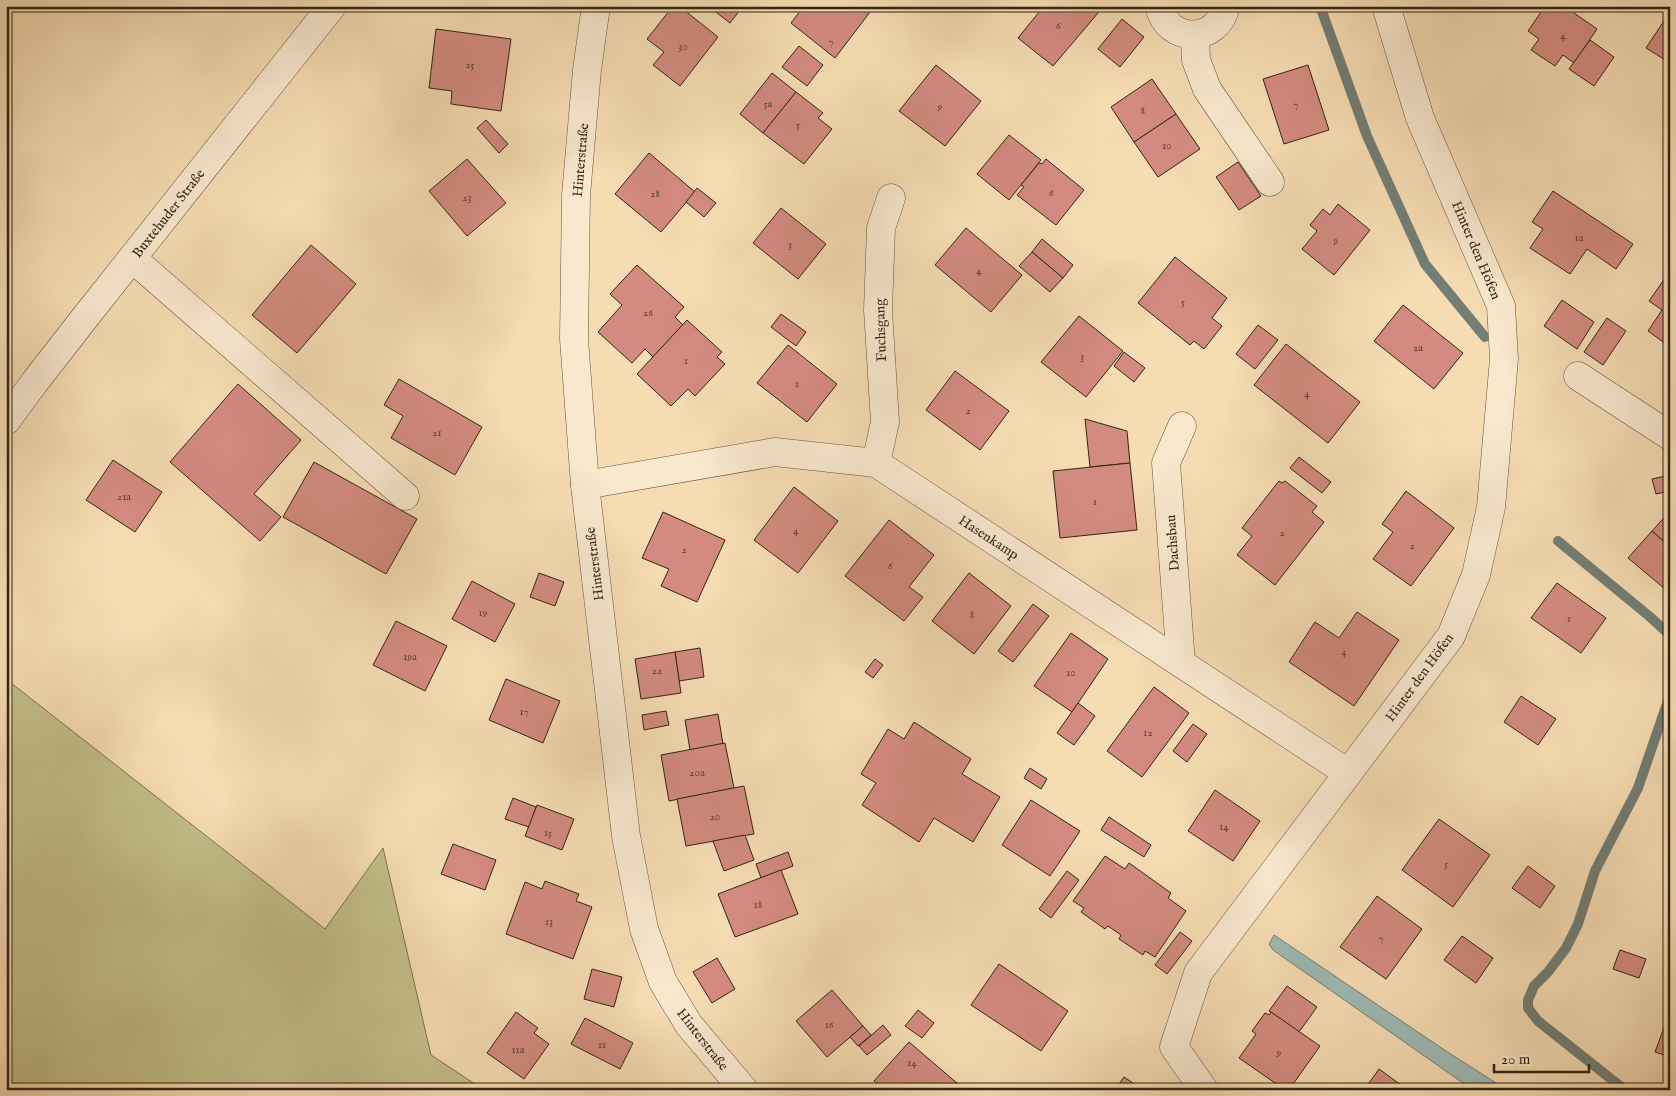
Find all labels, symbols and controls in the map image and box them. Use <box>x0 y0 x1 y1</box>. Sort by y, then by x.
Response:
house number: 6 <box>1056 19 1061 33</box>
house number: 4 <box>1560 29 1566 43</box>
house number: 7 <box>828 35 834 49</box>
house number: 30 <box>678 40 688 54</box>
house number: 25 <box>465 58 475 72</box>
house number: 5a <box>764 97 773 111</box>
house number: 7 <box>1293 98 1299 112</box>
house number: 9 <box>937 100 943 114</box>
house number: 8 <box>1141 104 1145 118</box>
house number: 5 <box>796 118 800 132</box>
street label: Hinterstraße <box>569 122 593 198</box>
house number: 10 <box>1162 139 1172 153</box>
street label: Buxtehuder Straße <box>128 165 210 262</box>
house number: 6 <box>1049 186 1054 200</box>
house number: 28 <box>650 187 660 201</box>
house number: 23 <box>462 191 472 205</box>
street label: Hinter den Höfen <box>1447 198 1505 303</box>
house number: 1a <box>1575 231 1584 245</box>
house number: 9 <box>1333 234 1339 248</box>
house number: 3 <box>788 238 792 252</box>
house number: 4 <box>976 264 982 278</box>
house number: 5 <box>1181 295 1185 309</box>
street label: Fuchsgang <box>871 298 891 362</box>
house number: 26 <box>643 306 653 320</box>
house number: 2a <box>1413 341 1423 355</box>
house number: 3 <box>1080 350 1084 364</box>
house number: 1 <box>684 354 688 368</box>
house number: 1 <box>795 377 799 391</box>
house number: 4 <box>1304 387 1310 401</box>
house number: 2 <box>965 404 971 418</box>
house number: 21 <box>432 426 442 440</box>
house number: 21a <box>117 490 131 504</box>
house number: 1 <box>1093 495 1097 509</box>
street label: Hasenkamp <box>955 512 1023 564</box>
street label: Dachsbau <box>1162 514 1184 572</box>
house number: 4 <box>793 524 799 538</box>
street label: Hinterstraße <box>581 525 608 602</box>
house number: 2 <box>1279 526 1285 540</box>
house number: 2 <box>1409 539 1415 553</box>
house number: 2 <box>681 543 687 557</box>
house number: 6 <box>888 559 893 573</box>
house number: 19 <box>479 606 488 620</box>
house number: 8 <box>970 608 974 622</box>
house number: 1 <box>1567 612 1571 626</box>
street label: Hinter den Höfen <box>1382 629 1458 725</box>
house number: 4 <box>1341 645 1347 659</box>
house number: 19a <box>403 650 417 664</box>
house number: 22 <box>652 664 662 678</box>
house number: 10 <box>1066 666 1076 680</box>
house number: 17 <box>519 705 529 719</box>
house number: 12 <box>1143 726 1153 740</box>
house number: 20a <box>689 766 705 780</box>
house number: 20 <box>710 810 720 824</box>
house number: 14 <box>1219 820 1229 834</box>
house number: 15 <box>544 826 552 840</box>
house number: 5 <box>1444 857 1448 871</box>
house number: 18 <box>754 898 762 912</box>
house number: 13 <box>545 915 553 929</box>
house number: 7 <box>1378 932 1384 946</box>
street label: Hinterstraße <box>672 1005 732 1075</box>
house number: 16 <box>825 1018 834 1032</box>
house number: 11 <box>598 1038 606 1052</box>
scale bar <box>1494 1041 1588 1073</box>
house number: 11a <box>512 1043 525 1057</box>
house number: 9 <box>1276 1046 1282 1060</box>
text: 20 m <box>1501 1050 1531 1069</box>
house number: 14 <box>907 1056 917 1070</box>

